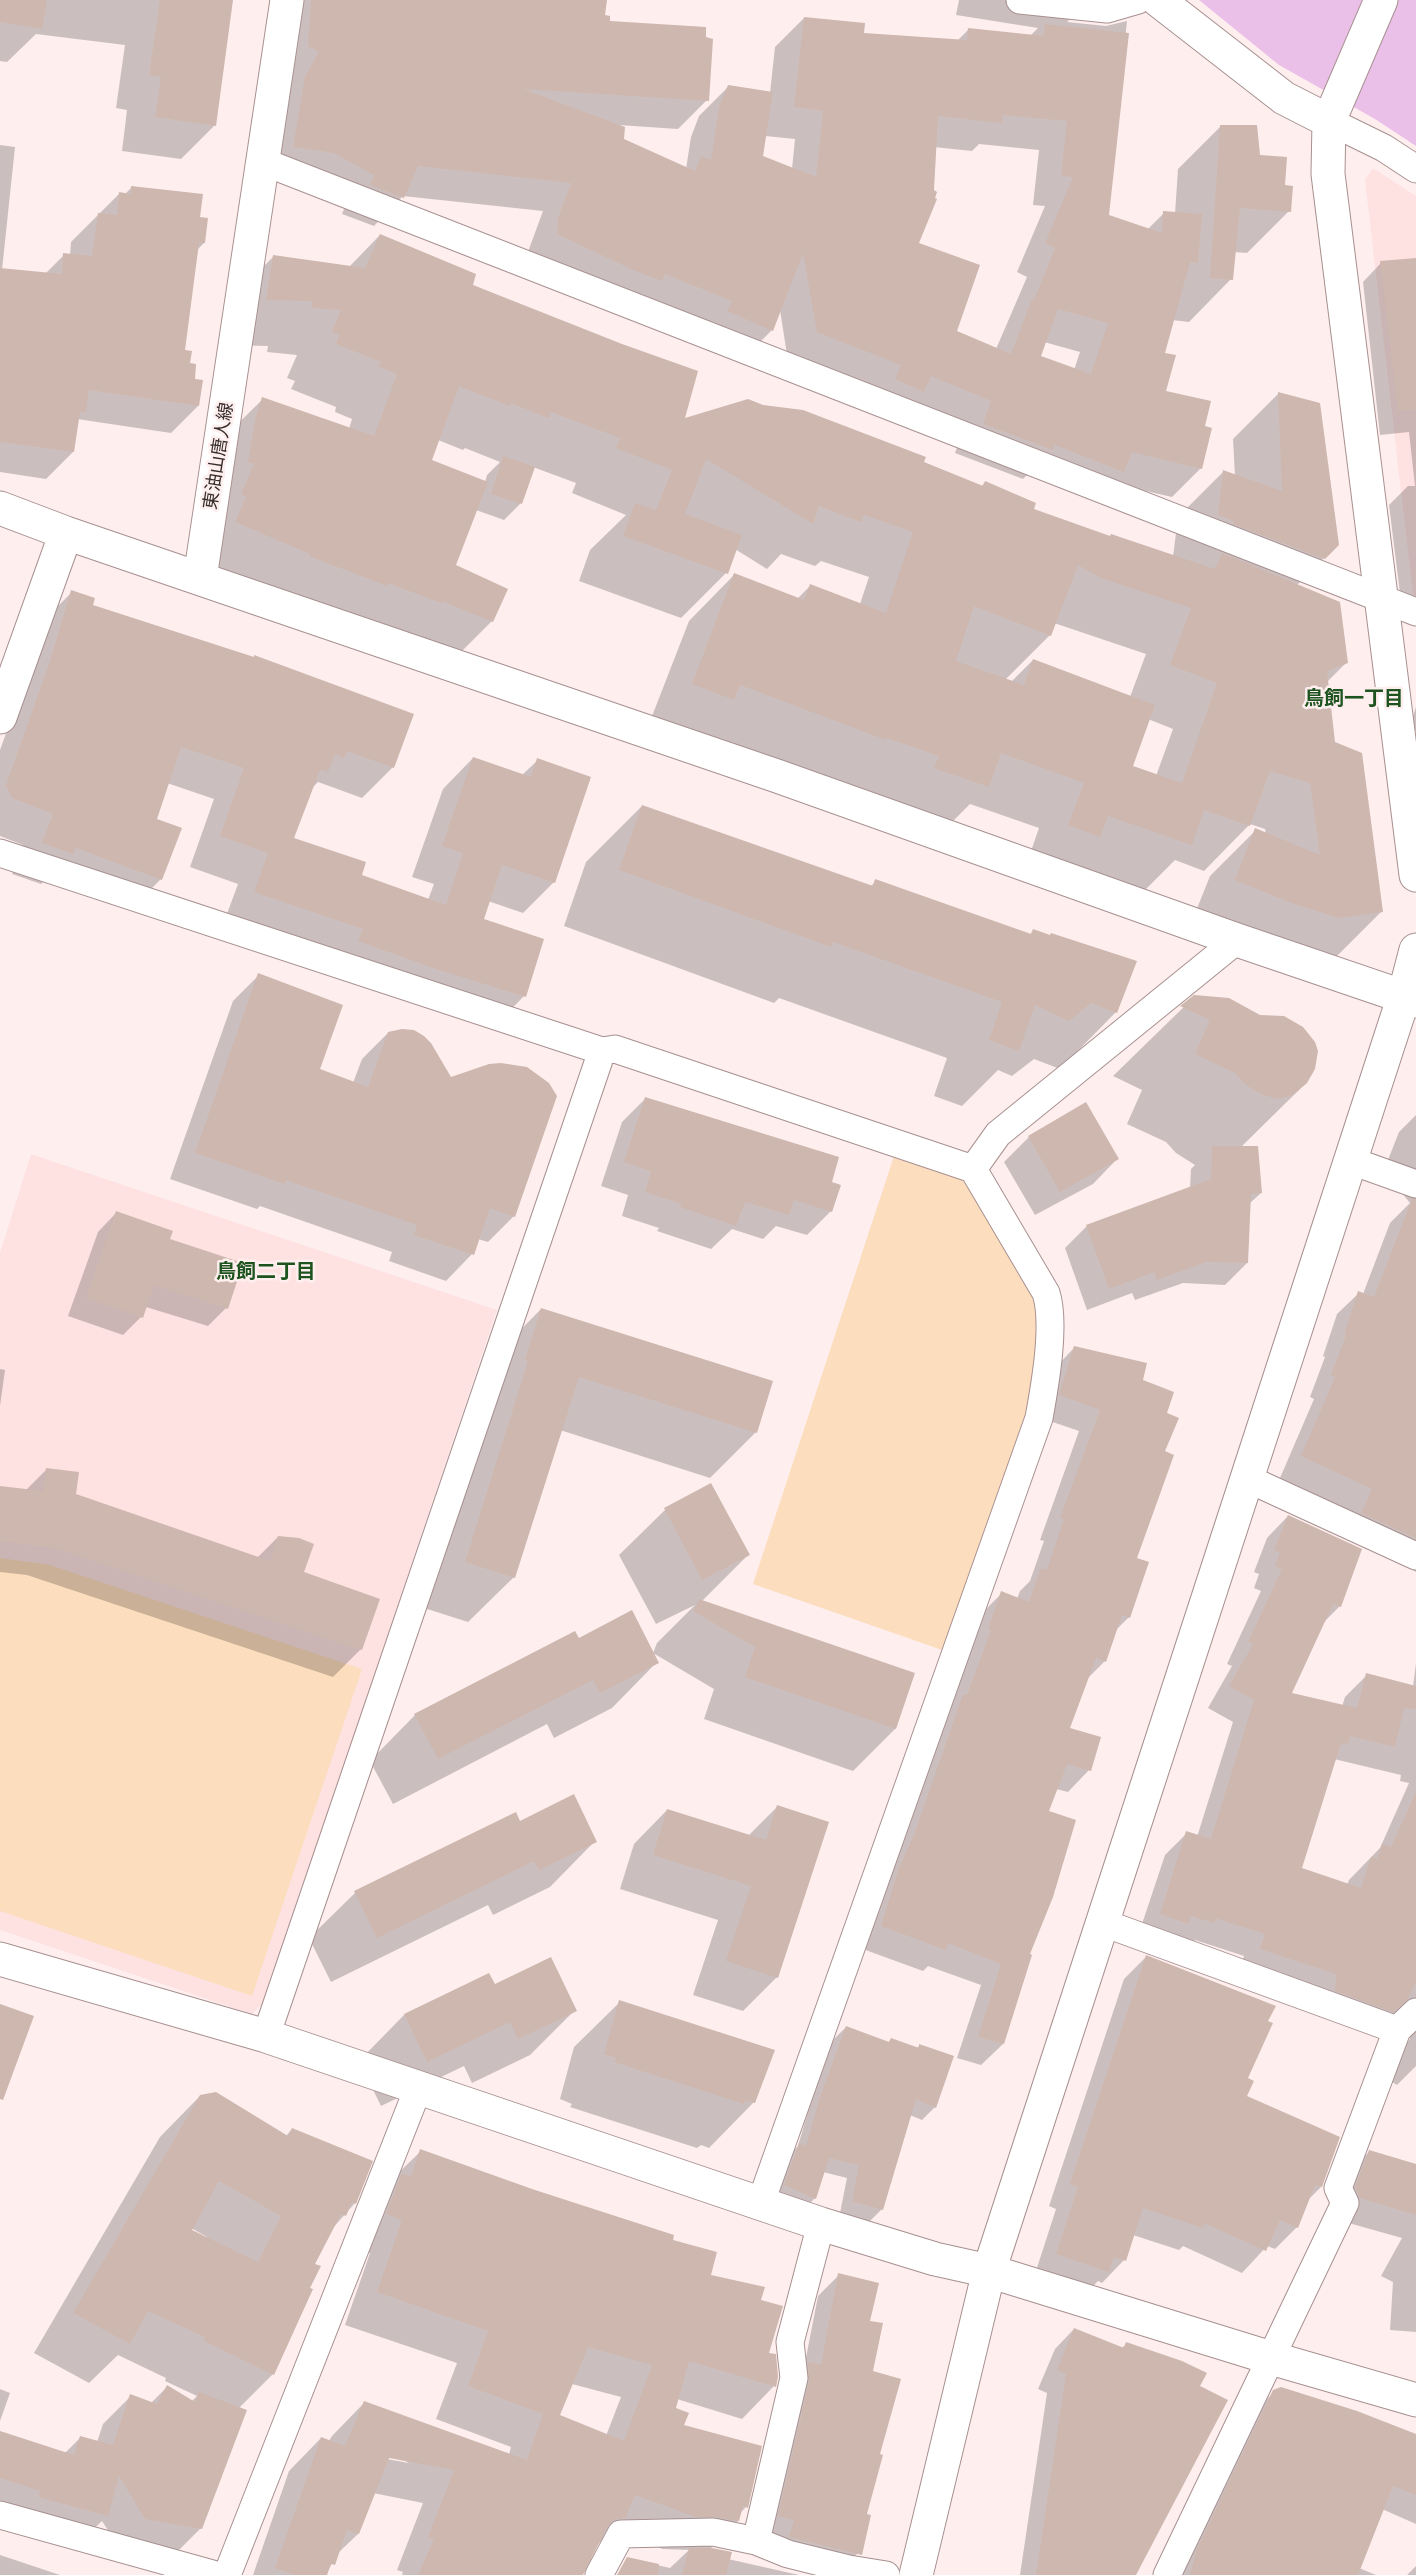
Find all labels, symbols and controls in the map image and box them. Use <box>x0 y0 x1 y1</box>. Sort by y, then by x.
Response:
street label: 東油山唐人線 <box>200 401 238 511</box>
district label: 鳥飼一丁目 <box>1304 687 1404 711</box>
district label: 鳥飼二丁目 <box>216 1260 316 1284</box>

